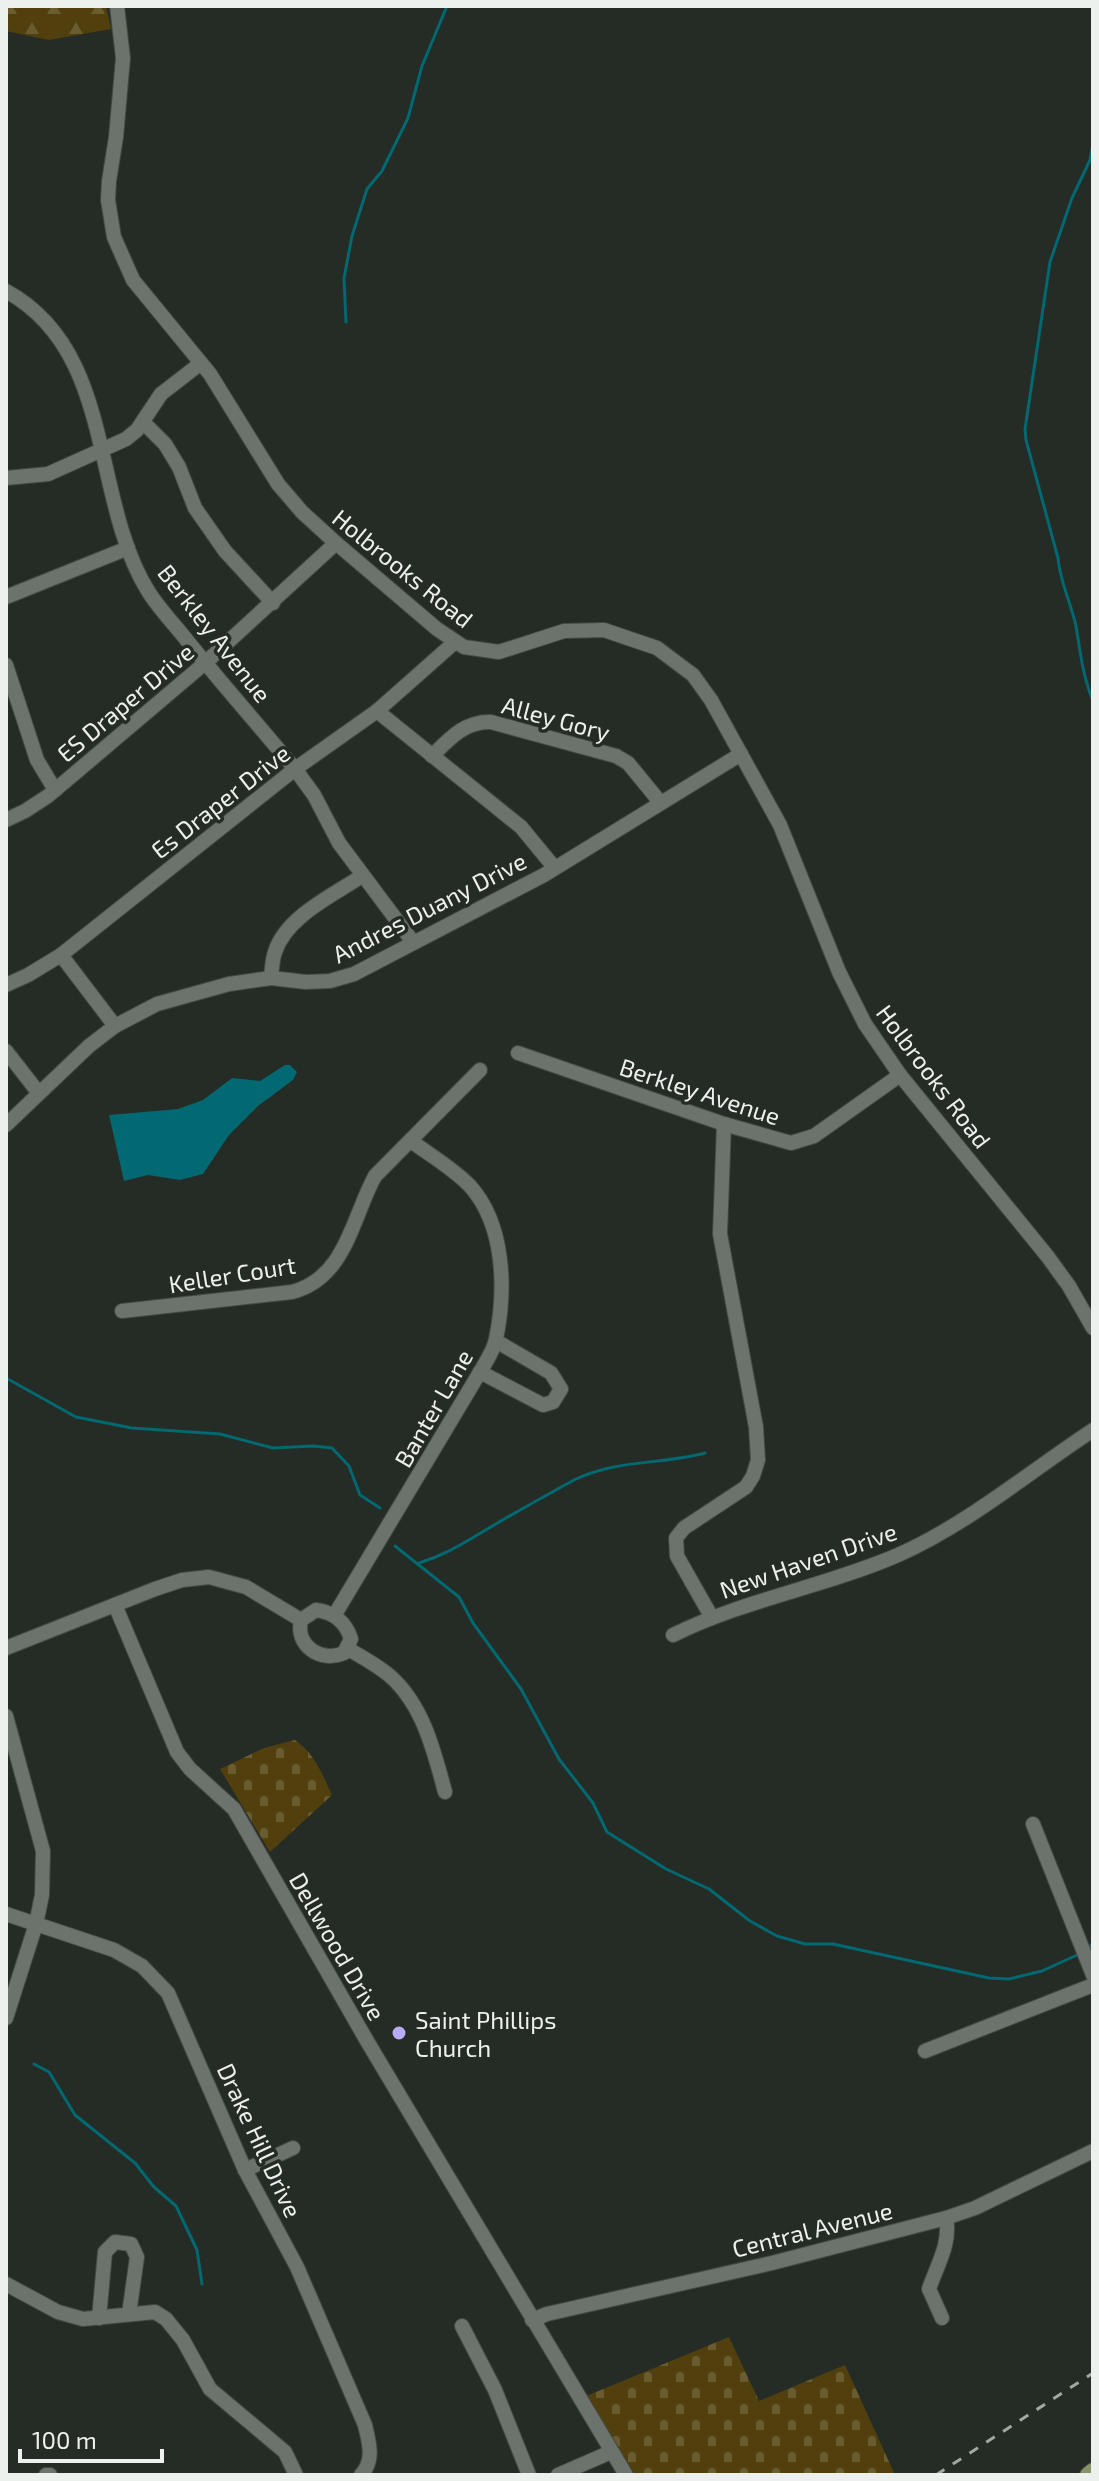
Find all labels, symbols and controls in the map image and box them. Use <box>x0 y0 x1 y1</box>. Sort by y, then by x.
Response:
street label: Holbrooks Road <box>327 503 479 633</box>
street label: Berkley Avenue <box>152 558 278 708</box>
street label: ES Draper Drive <box>51 636 199 768</box>
street label: Alley Gory <box>499 690 613 746</box>
street label: Es Draper Drive <box>145 738 295 864</box>
street label: Andres Duany Drive <box>327 846 531 968</box>
street label: Holbrooks Road <box>871 999 997 1153</box>
street label: Berkley Avenue <box>616 1051 784 1131</box>
street label: Keller Court <box>166 1250 298 1298</box>
street label: Banter Lane <box>388 1344 478 1472</box>
street label: New Haven Drive <box>716 1516 900 1604</box>
street label: Dellwood Drive <box>284 1867 392 2025</box>
place label: Saint Phillips Church <box>415 2005 556 2062</box>
marker: Saint Phillips Church <box>390 2024 408 2042</box>
street label: Drake Hill Drive <box>212 2058 308 2222</box>
street label: Central Avenue <box>729 2195 895 2263</box>
scale bar <box>20 2413 162 2463</box>
text: 100 m <box>32 2425 97 2454</box>

